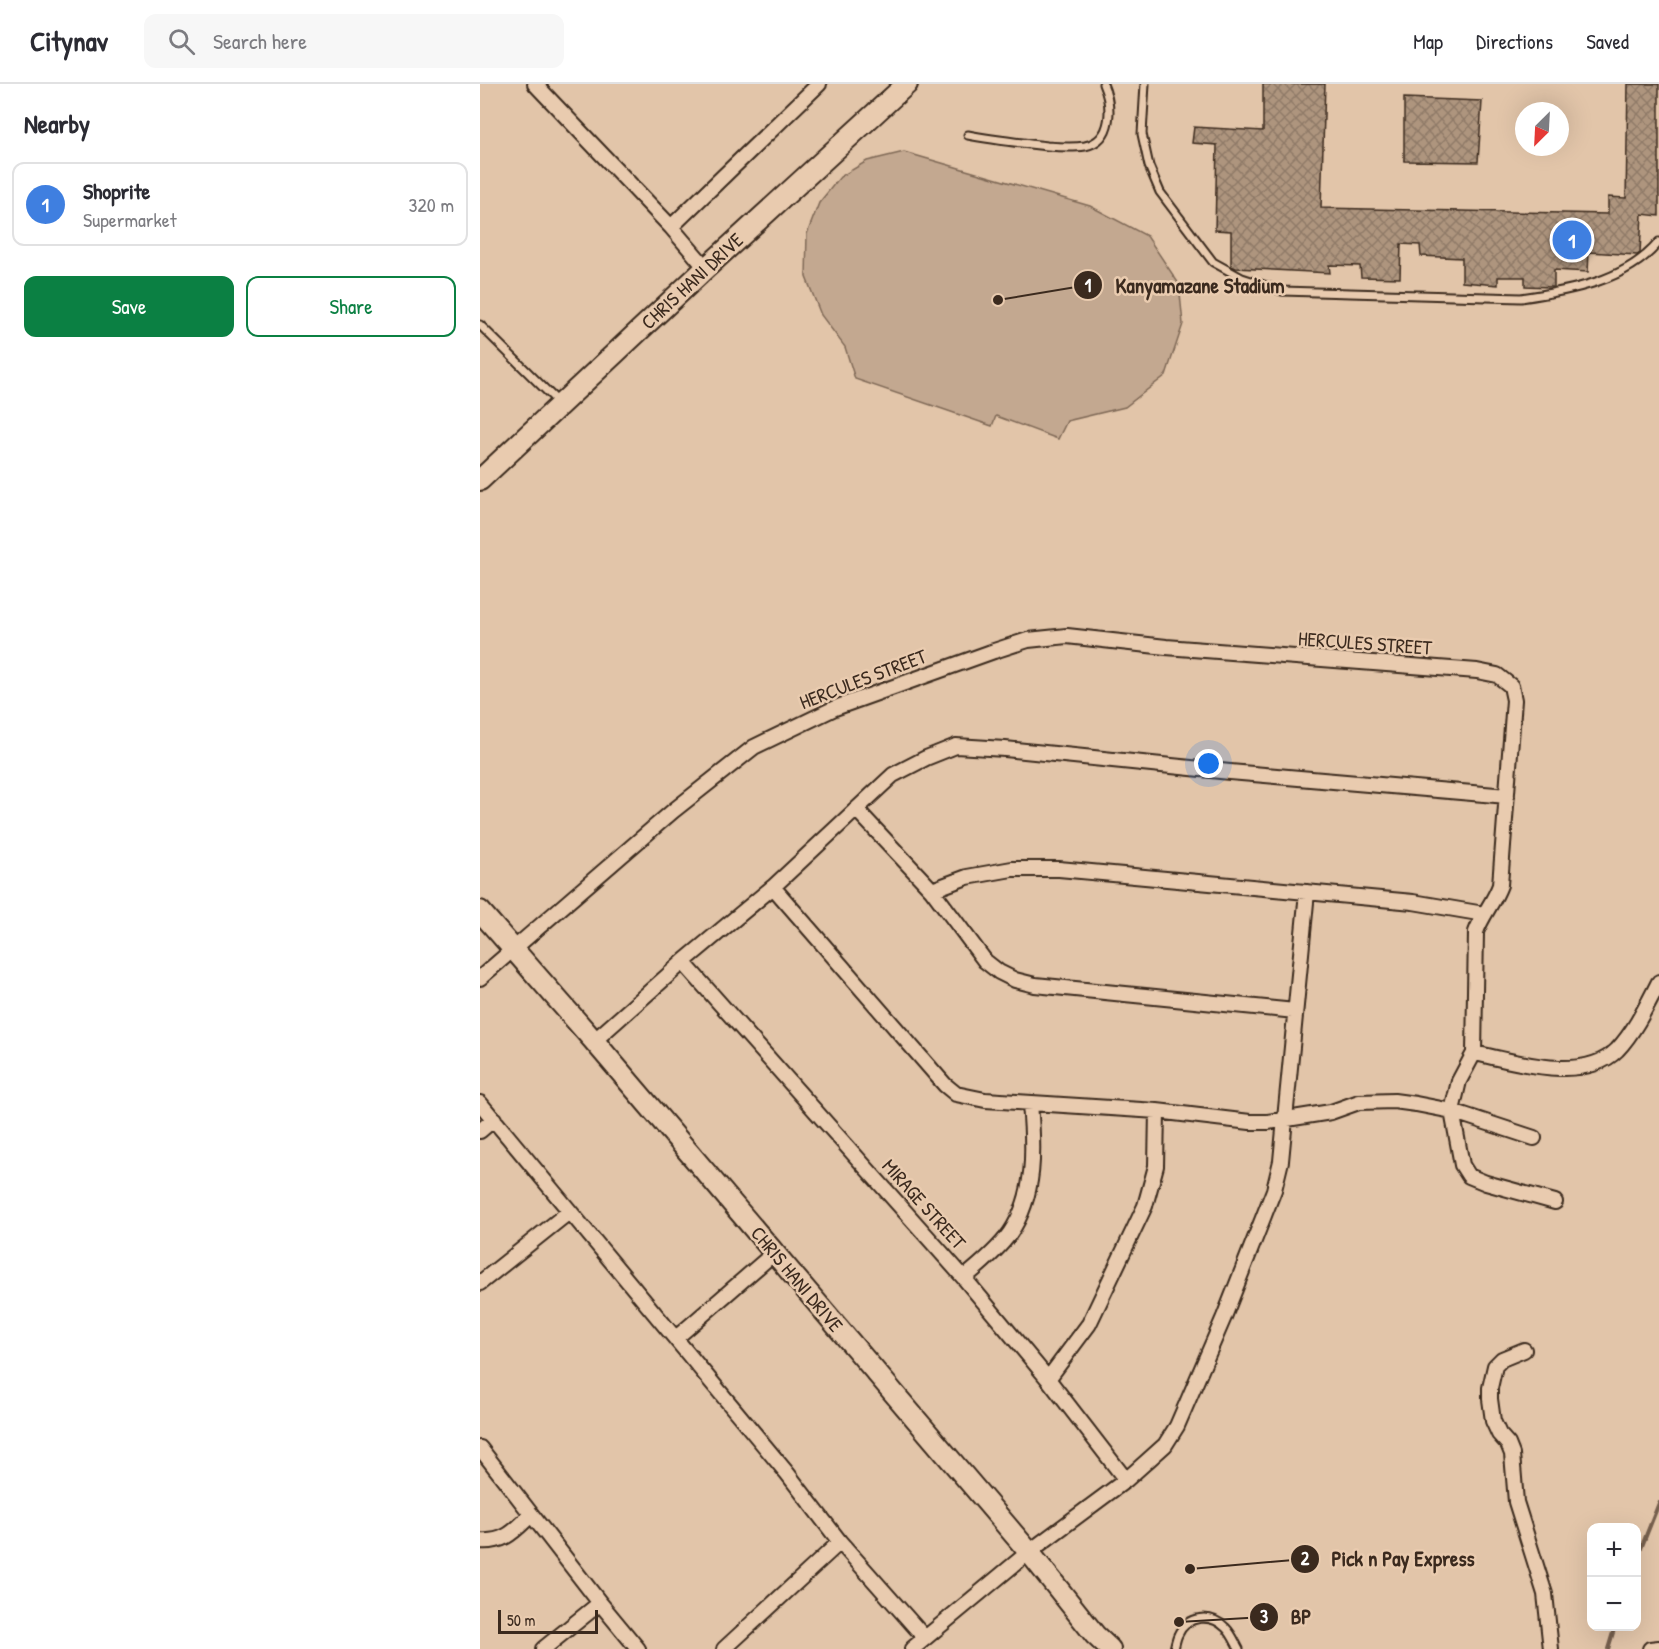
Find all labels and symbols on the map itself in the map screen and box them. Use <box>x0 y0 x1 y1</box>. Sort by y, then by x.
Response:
north arrow <box>1515 102 1569 156</box>
pin: 1 <box>1552 218 1592 262</box>
street label: CHRIS HANI DRIVE <box>635 226 749 335</box>
callout: Kanyamazane Stadium <box>1073 266 1296 305</box>
text: Kanyamazane Stadium <box>1116 271 1284 301</box>
text: 1 <box>1085 273 1092 298</box>
street label: HERCULES STREET <box>1297 624 1433 661</box>
street label: HERCULES STREET <box>795 642 931 715</box>
your location <box>1194 749 1223 778</box>
street label: MIRAGE STREET <box>876 1153 973 1255</box>
street label: CHRIS HANI DRIVE <box>745 1220 850 1337</box>
callout: Pick n Pay Express <box>1290 1539 1487 1578</box>
text: Pick n Pay Express <box>1331 1544 1475 1574</box>
text: 2 <box>1301 1546 1310 1571</box>
callout: BP <box>1249 1597 1323 1636</box>
text: BP <box>1291 1602 1311 1631</box>
text: 3 <box>1260 1604 1268 1629</box>
scale bar <box>498 1607 598 1634</box>

